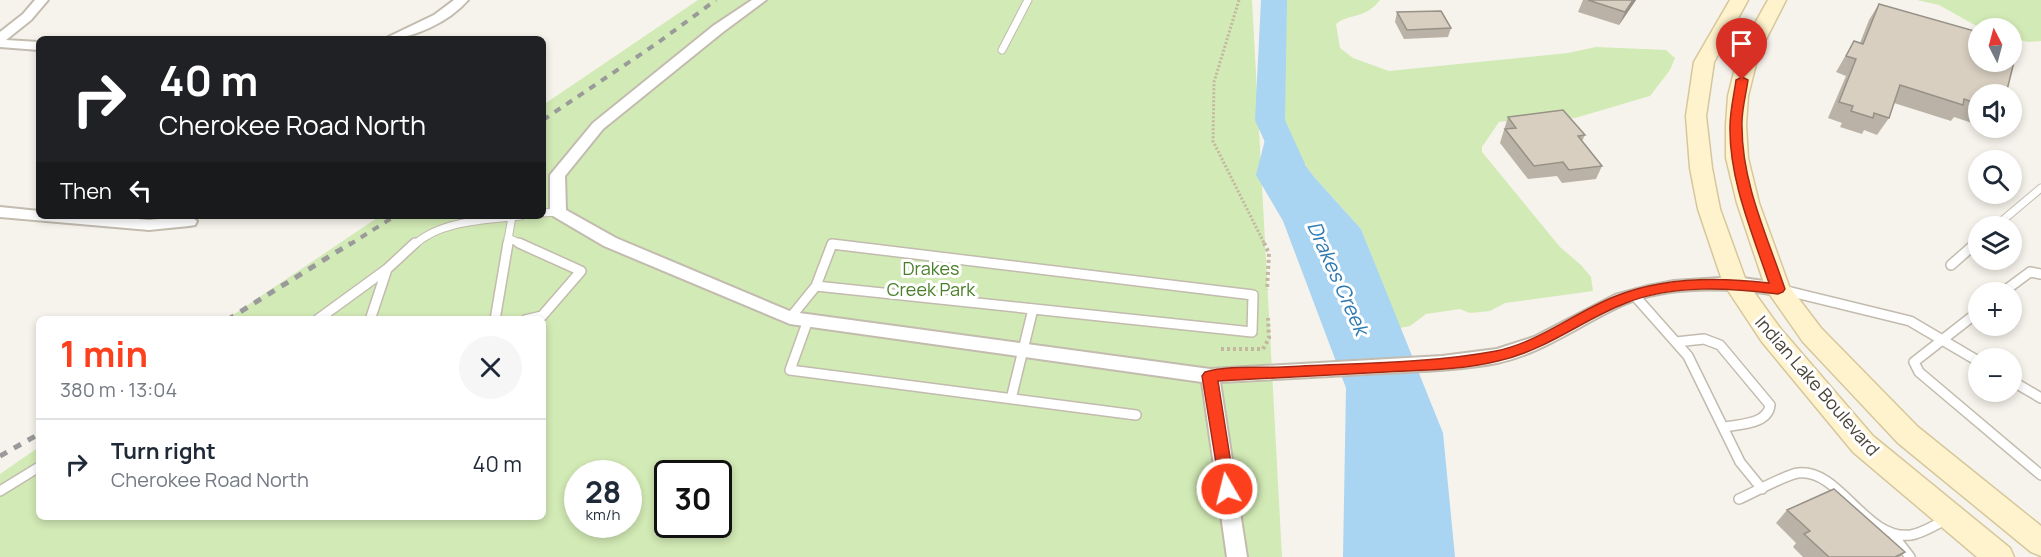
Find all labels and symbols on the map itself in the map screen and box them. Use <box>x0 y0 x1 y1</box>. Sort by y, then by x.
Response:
pin <box>1716 18 1767 80</box>
north arrow <box>1968 18 2022 72</box>
water label: Drakes Creek <box>1301 217 1377 342</box>
park label: Drakes Creek Park <box>887 256 976 301</box>
street label: Indian Lake Boulevard <box>1750 310 1885 461</box>
position arrow <box>1195 457 1259 521</box>
speed limit sign: 30 <box>654 460 732 538</box>

